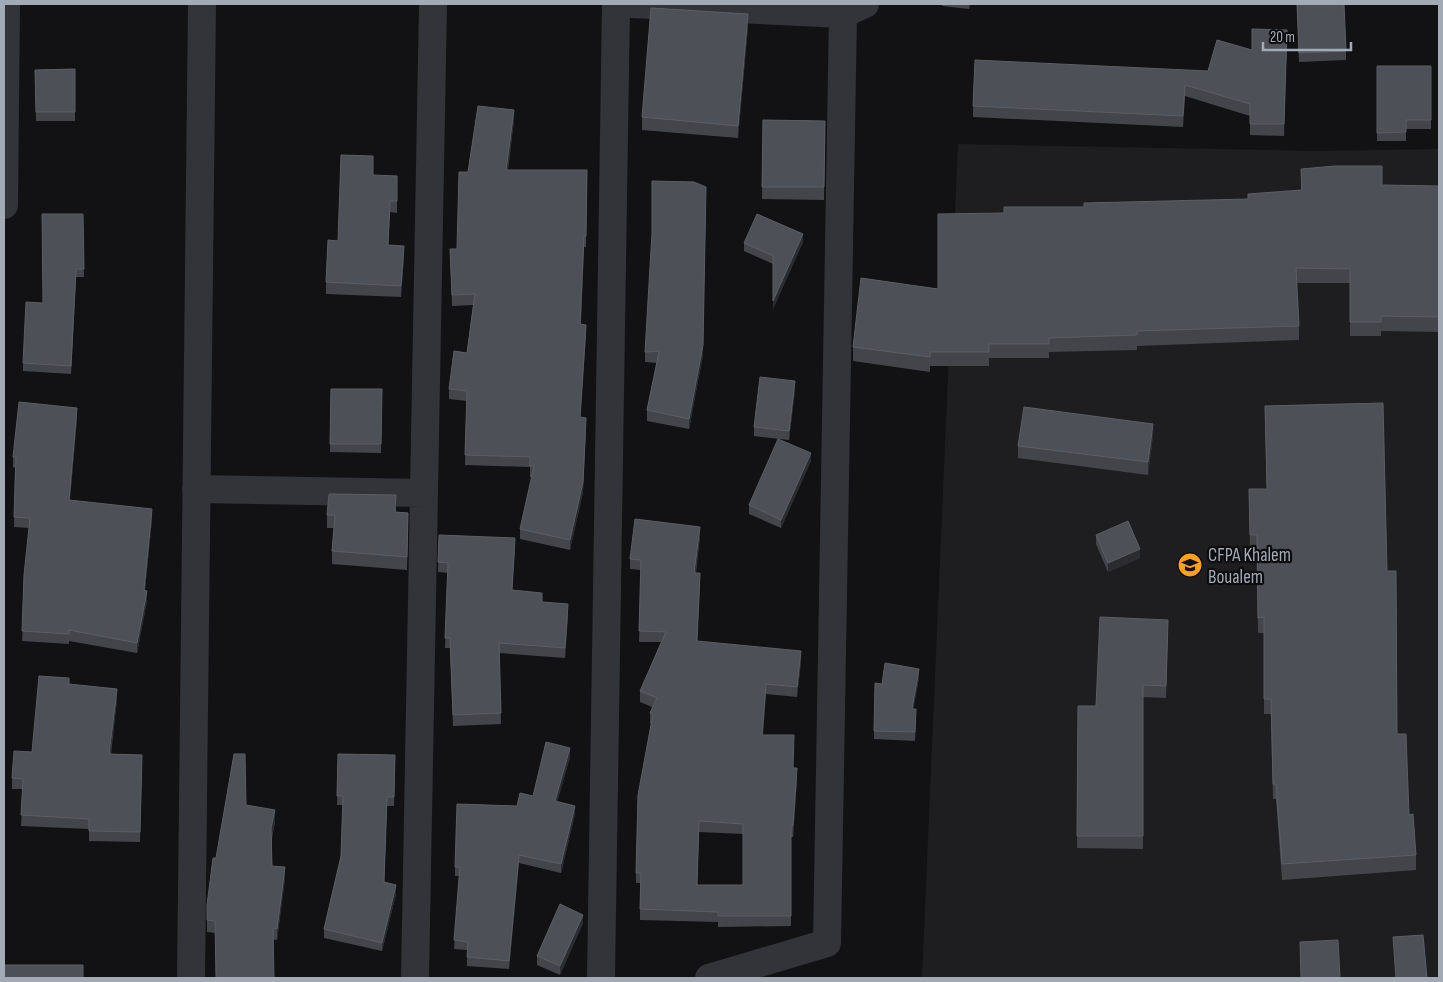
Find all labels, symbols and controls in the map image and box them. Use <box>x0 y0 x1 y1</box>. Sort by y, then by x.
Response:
scale bar <box>1263 20 1350 52</box>
text: 20 m <box>1270 28 1295 47</box>
place label: CFPA Khalem Boualem <box>1208 544 1291 589</box>
school or university icon: CFPA Khalem Boualem <box>1177 552 1203 578</box>

